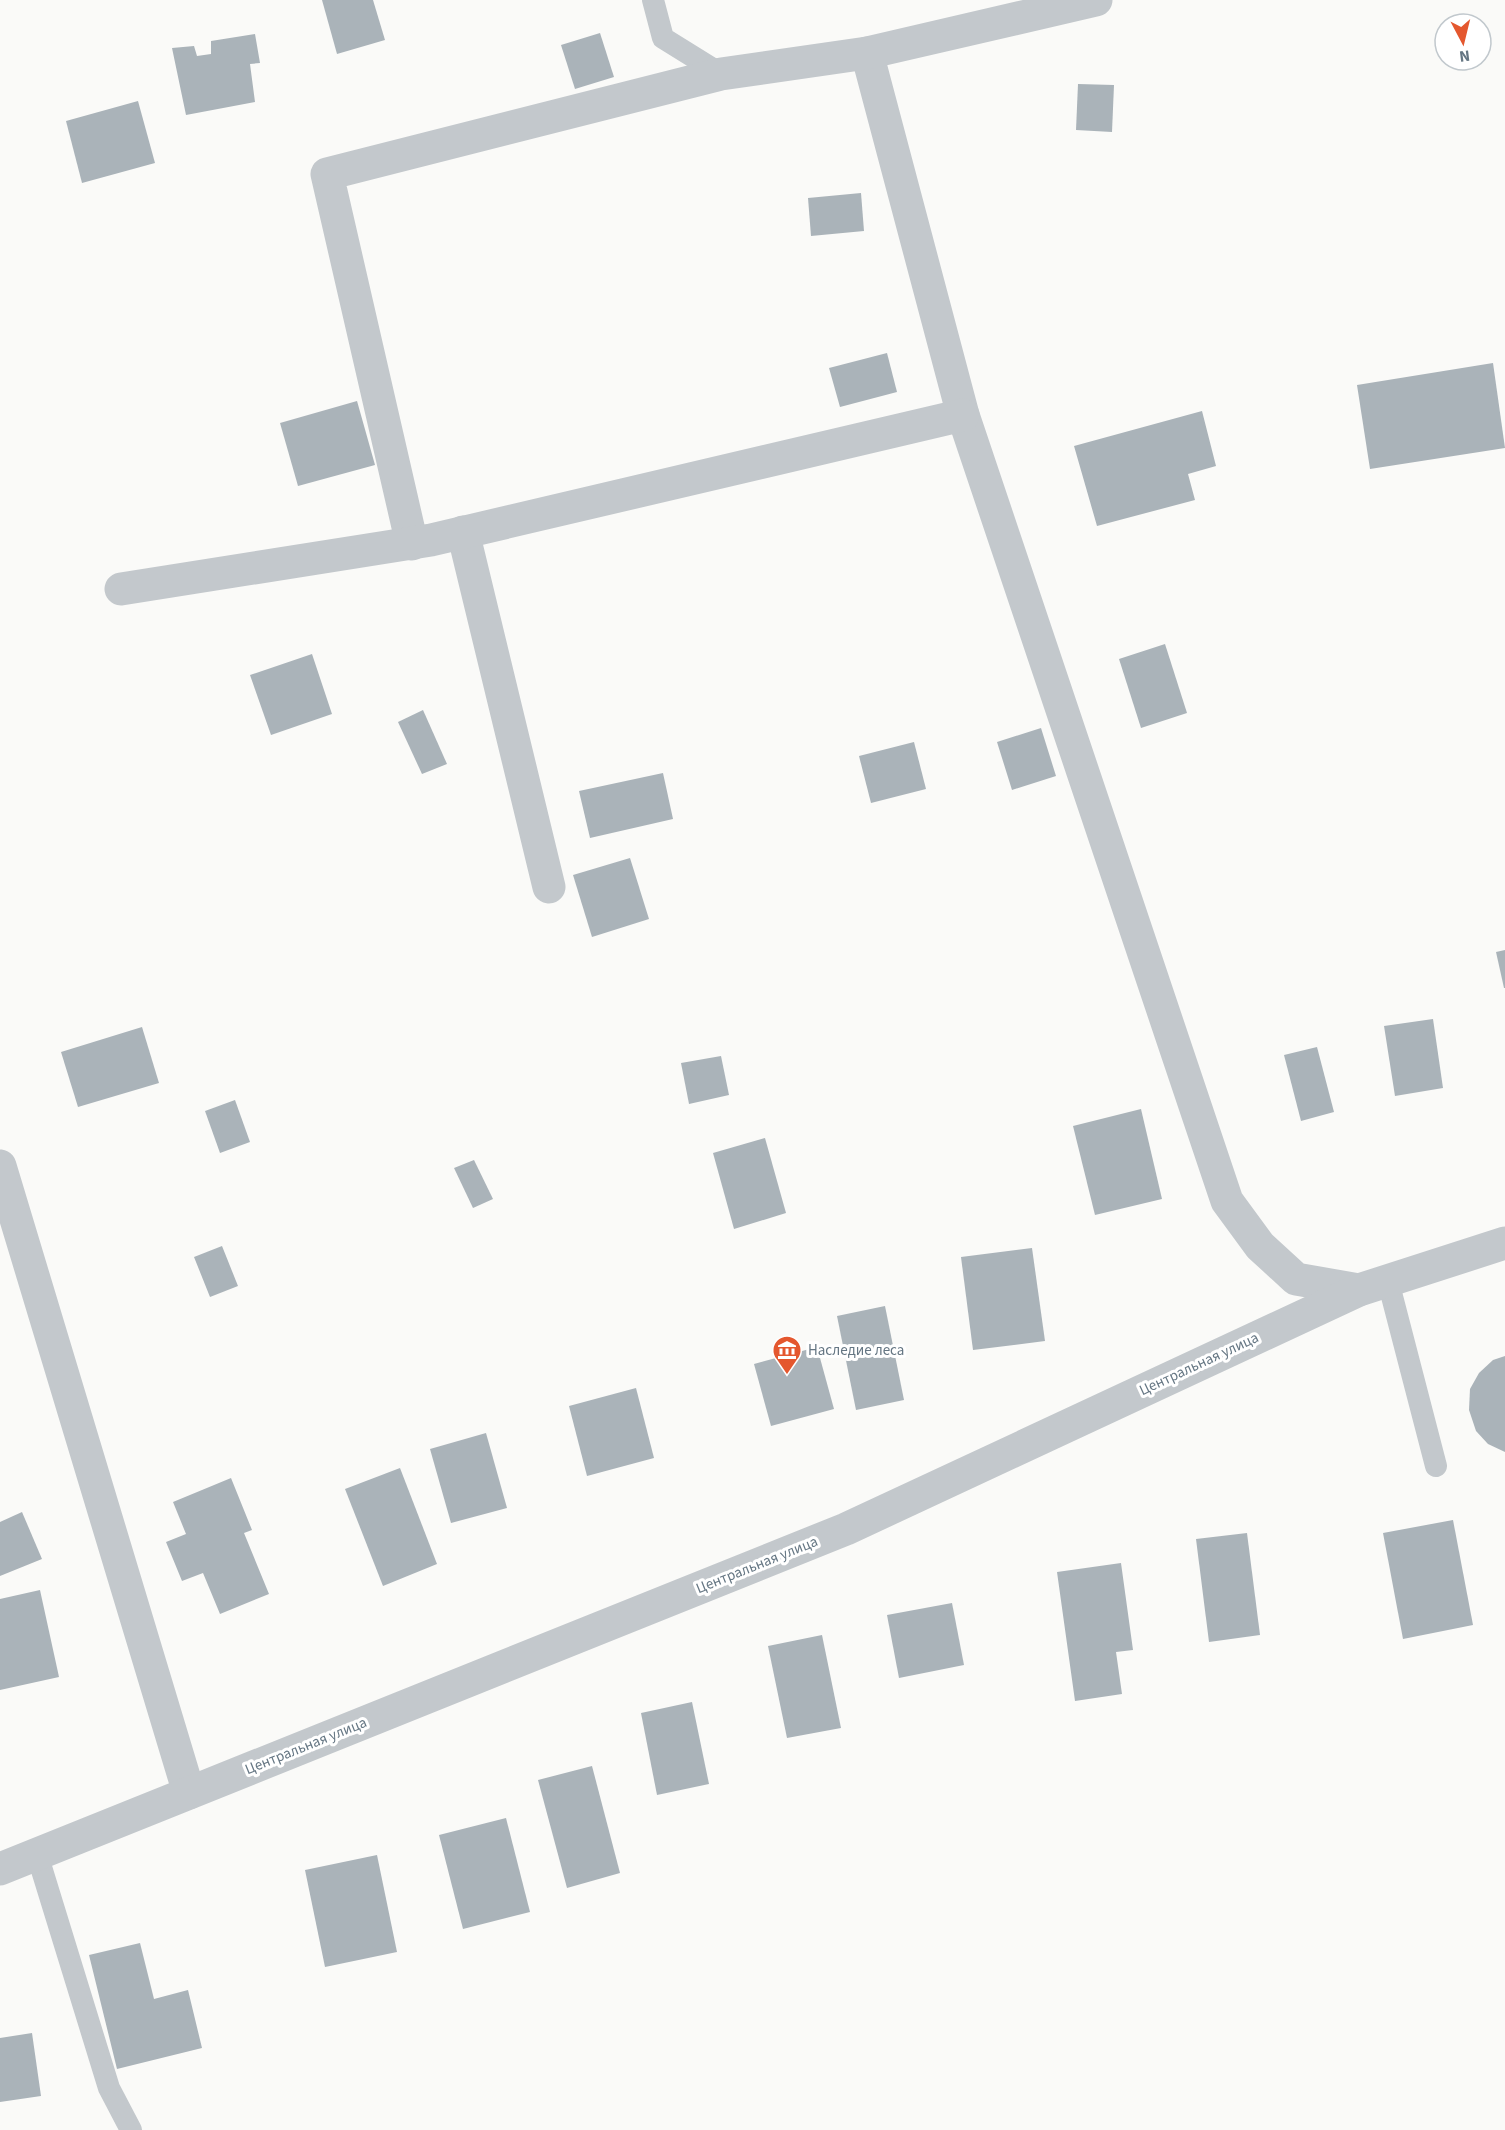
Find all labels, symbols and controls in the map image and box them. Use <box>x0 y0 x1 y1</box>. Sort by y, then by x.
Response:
north arrow <box>1433 12 1493 72</box>
text: N <box>1458 44 1471 67</box>
street label: Центральная улица <box>1136 1327 1262 1401</box>
museum icon: Наследие леса <box>771 1334 803 1376</box>
place label: Наследие леса <box>808 1340 904 1361</box>
street label: Центральная улица <box>693 1531 821 1599</box>
street label: Центральная улица <box>242 1712 370 1780</box>

